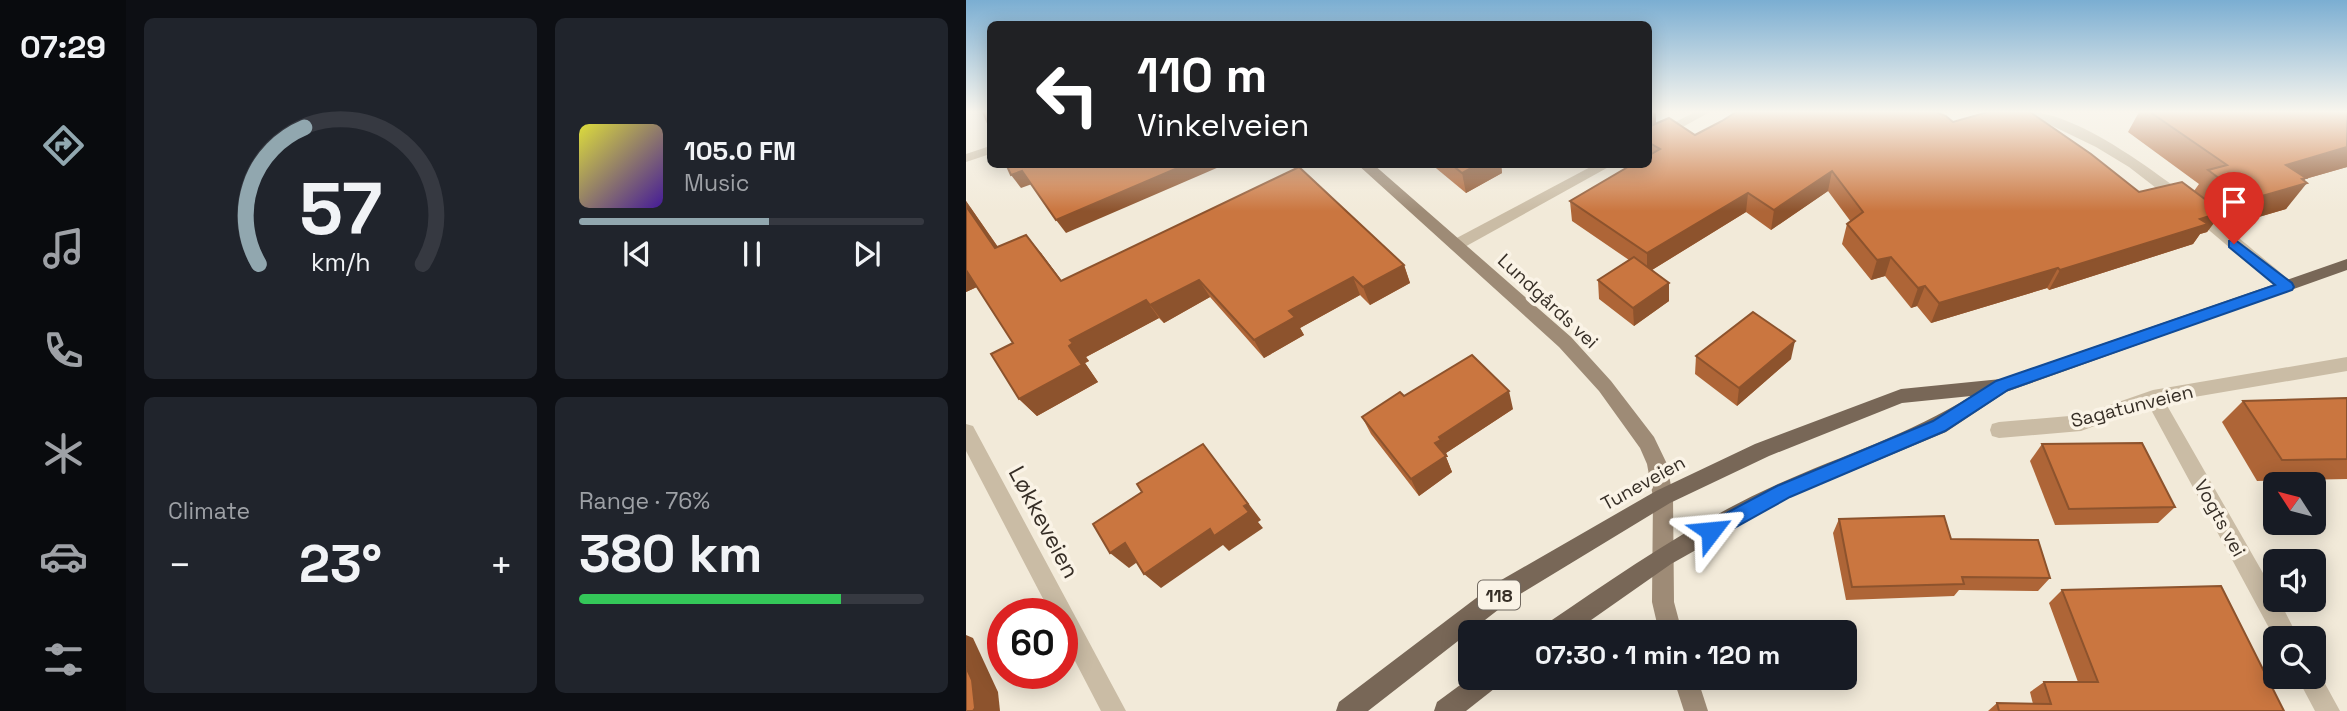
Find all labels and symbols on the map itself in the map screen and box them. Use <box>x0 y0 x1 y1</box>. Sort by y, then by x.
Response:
pin <box>2204 172 2264 244</box>
street label: Lundgårds vei <box>1492 248 1604 354</box>
street label: Sagatunveien <box>2068 379 2196 433</box>
street label: Tuneveien <box>1596 450 1690 516</box>
street label: Løkkeveien <box>1002 461 1086 583</box>
north arrow <box>2263 472 2326 536</box>
street label: Vogts vei <box>2189 475 2251 561</box>
position arrow <box>1674 494 1748 568</box>
road number: 118 <box>1478 580 1520 610</box>
speed limit sign: 60 <box>987 598 1078 689</box>

